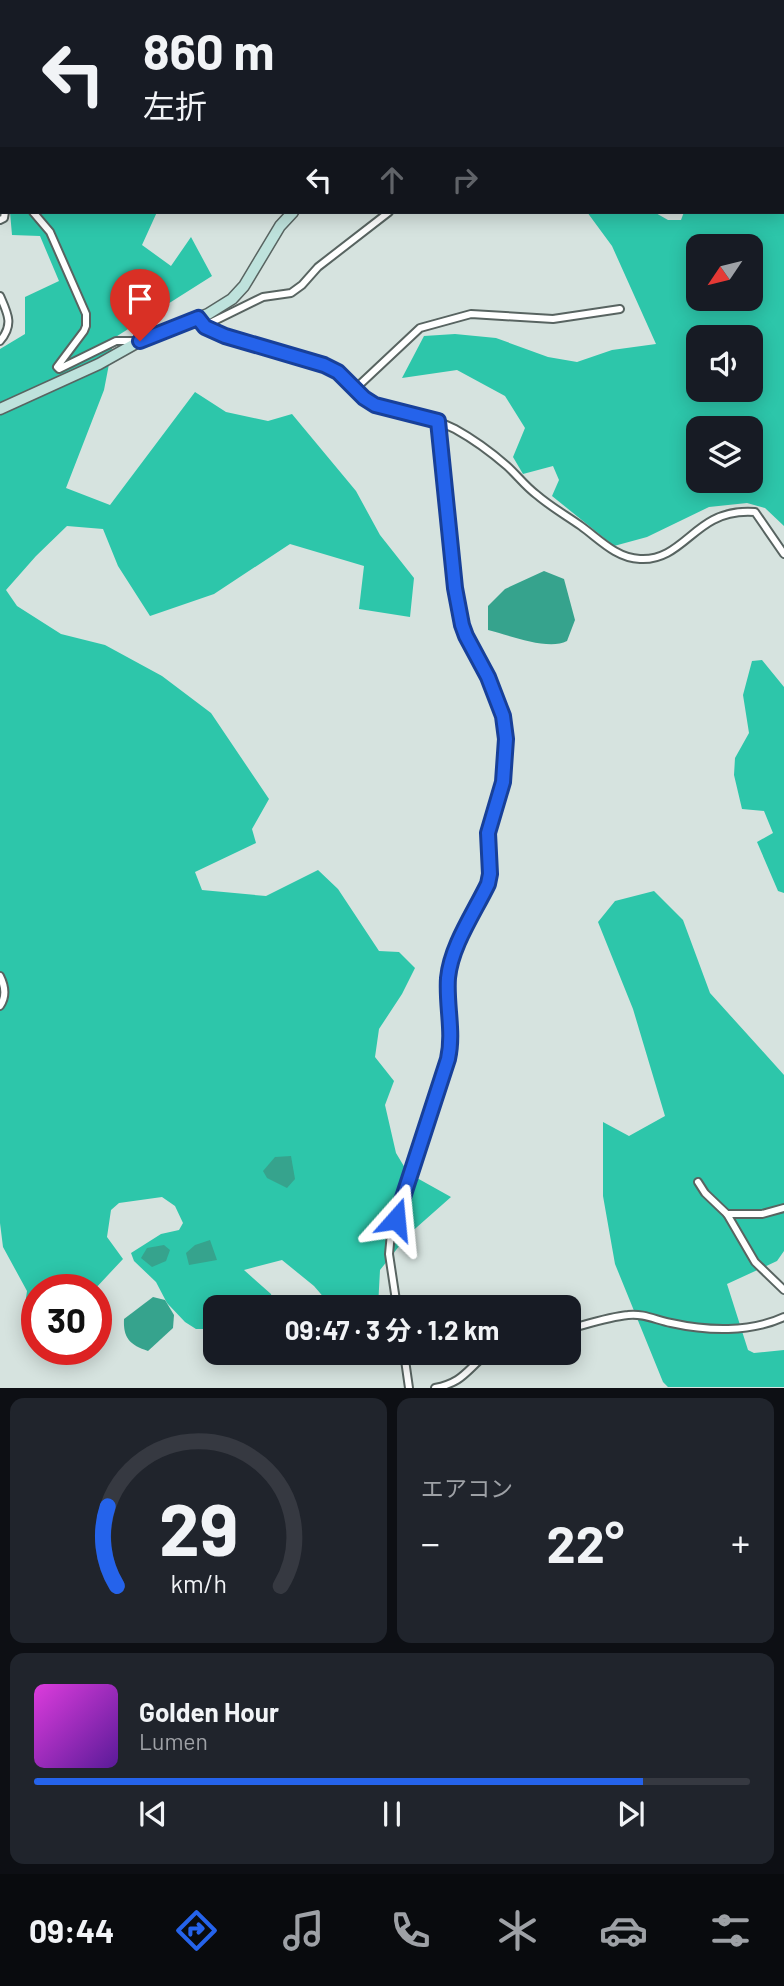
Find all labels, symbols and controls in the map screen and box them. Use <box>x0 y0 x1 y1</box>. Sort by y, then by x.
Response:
text: 860 m <box>143 21 274 80</box>
icon: left <box>28 28 119 119</box>
text: 左折 <box>143 86 207 124</box>
icon: left <box>300 161 338 199</box>
icon: ahead <box>373 161 411 199</box>
icon: right <box>446 161 484 199</box>
north arrow <box>686 234 763 312</box>
map controls <box>686 234 763 493</box>
pin <box>110 269 170 341</box>
icon: arrive <box>121 280 159 318</box>
button: sound <box>686 325 763 402</box>
button: layers <box>686 416 763 493</box>
position arrow <box>359 1182 433 1256</box>
speed limit sign: 30 <box>21 1274 112 1365</box>
text: 09:47 · 3 分 · 1.2 km <box>285 1314 499 1345</box>
text: エアコン <box>421 1474 513 1502</box>
text: 29 <box>159 1484 238 1572</box>
text: 22° <box>547 1511 624 1573</box>
text: − <box>421 1519 440 1565</box>
text: + <box>731 1519 750 1565</box>
text: km/h <box>170 1568 227 1598</box>
text: Golden Hour <box>139 1696 279 1727</box>
text: Lumen <box>139 1727 208 1755</box>
icon: previous <box>134 1795 172 1833</box>
icon: pause <box>373 1795 411 1833</box>
icon: next <box>612 1795 650 1833</box>
icon: directions <box>172 1906 221 1955</box>
icon: music <box>279 1906 328 1955</box>
icon: phone <box>386 1906 435 1955</box>
icon: climate <box>493 1906 542 1955</box>
icon: car <box>599 1906 648 1955</box>
icon: filters <box>706 1906 755 1955</box>
text: 09:44 <box>29 1911 114 1949</box>

